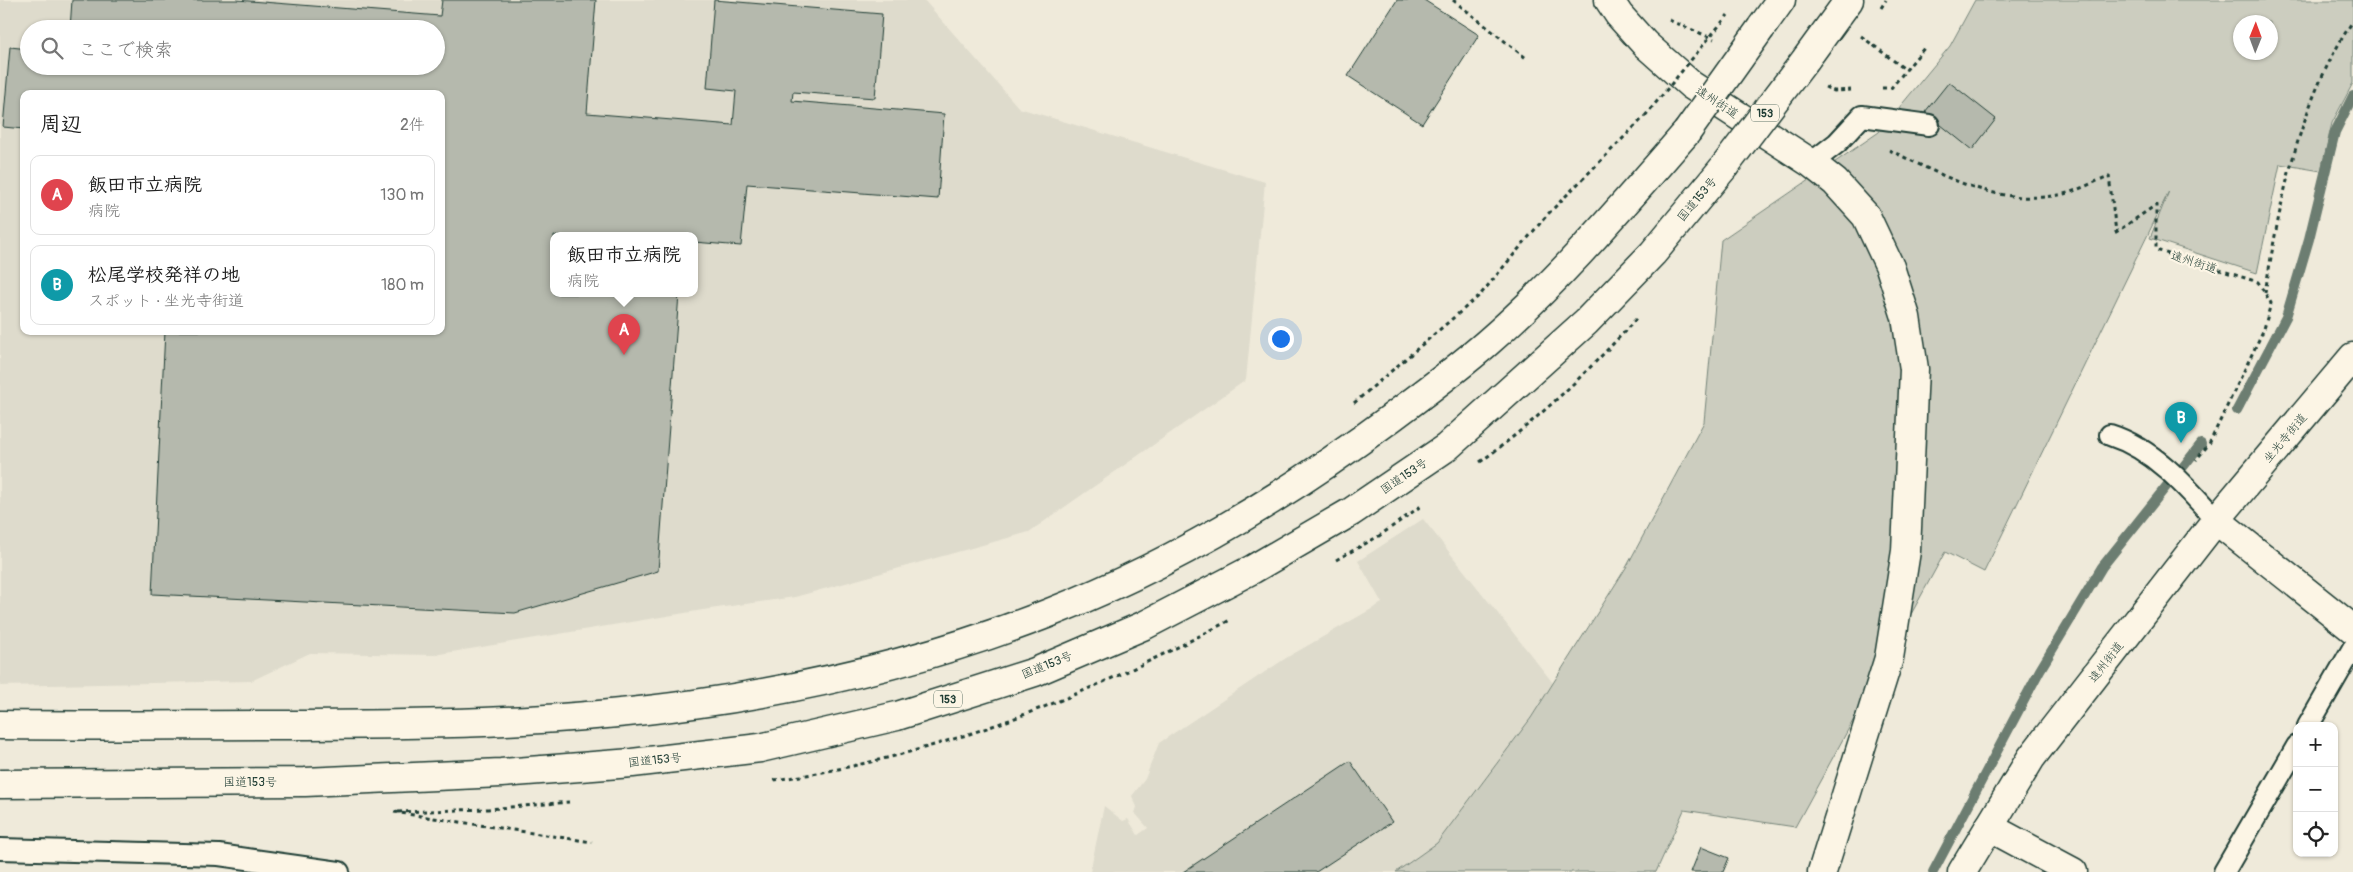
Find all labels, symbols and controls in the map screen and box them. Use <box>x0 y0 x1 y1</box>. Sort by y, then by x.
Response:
north arrow <box>2233 15 2278 60</box>
search box <box>20 20 445 75</box>
icon: search <box>38 34 66 62</box>
text: ここで検索 <box>78 38 173 62</box>
street label: 遠州街道 <box>1693 83 1741 122</box>
road number: 153 <box>1751 105 1779 122</box>
text: 周辺 <box>40 111 82 138</box>
text: 2件 <box>400 115 425 135</box>
text: 飯田市立病院 <box>88 173 202 197</box>
street label: 国道153号 <box>1674 174 1720 225</box>
text: A <box>52 185 62 205</box>
text: 130 m <box>380 185 424 205</box>
text: 病院 <box>88 201 120 221</box>
popup <box>550 232 698 297</box>
text: 飯田市立病院 <box>567 243 681 267</box>
street label: 遠州街道 <box>2169 248 2219 277</box>
text: 松尾学校発祥の地 <box>88 263 240 287</box>
text: 病院 <box>567 271 599 291</box>
text: B <box>52 275 62 295</box>
text: 180 m <box>381 275 424 295</box>
text: スポット · 坐光寺街道 <box>88 291 244 311</box>
pin: A <box>608 314 640 355</box>
your location <box>1268 326 1294 352</box>
pin: B <box>2165 402 2197 443</box>
street label: 坐光寺街道 <box>2260 411 2310 466</box>
street label: 国道153号 <box>1378 455 1431 498</box>
street label: 遠州街道 <box>2086 639 2127 686</box>
street label: 国道153号 <box>1019 648 1075 683</box>
road number: 153 <box>934 691 962 708</box>
map controls <box>2293 722 2338 857</box>
button: + <box>2293 722 2338 767</box>
street label: 国道153号 <box>627 750 683 771</box>
button: − <box>2293 767 2338 812</box>
street label: 国道153号 <box>223 775 277 790</box>
button: locate <box>2293 812 2338 857</box>

